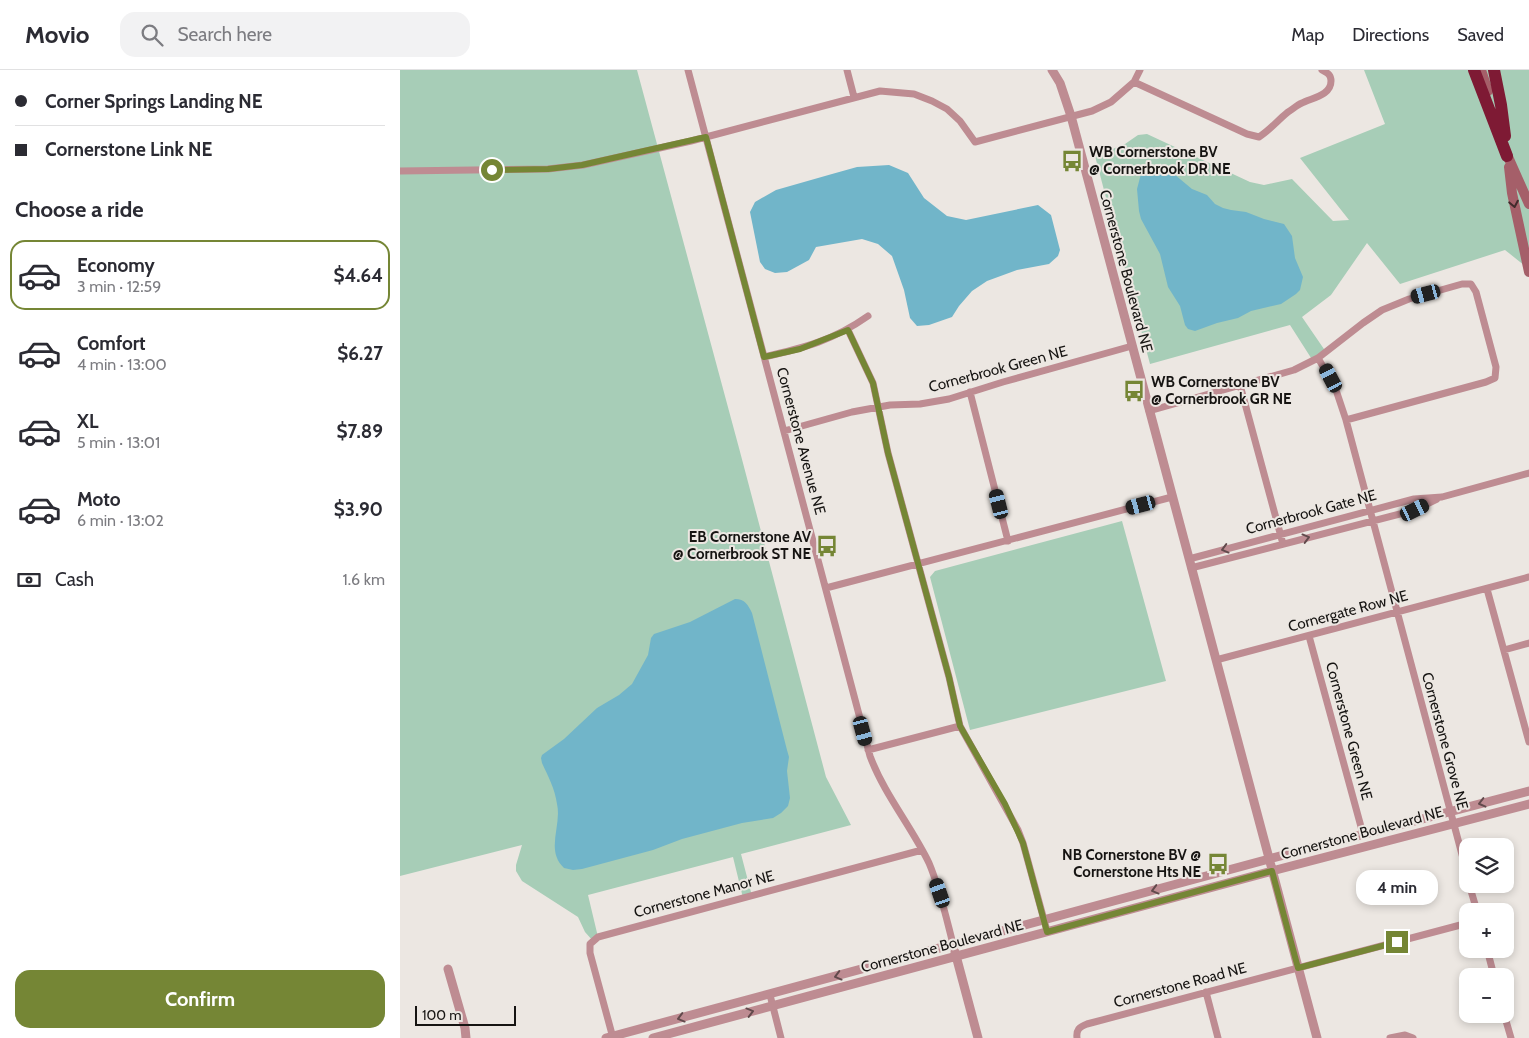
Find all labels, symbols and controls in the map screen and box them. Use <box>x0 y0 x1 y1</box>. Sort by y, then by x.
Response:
search box <box>120 12 470 57</box>
text: Movio <box>25 20 90 49</box>
icon: search <box>138 21 166 49</box>
text: Search here <box>178 23 272 46</box>
text: Map <box>1291 24 1324 46</box>
text: Directions <box>1352 24 1429 46</box>
text: Saved <box>1457 24 1504 46</box>
text: Corner Springs Landing NE <box>45 90 263 113</box>
text: Cornerstone Link NE <box>45 138 212 161</box>
place label: WB Cornerstone BV @ Cornerbrook DR NE <box>1089 143 1231 178</box>
bus stop icon: WB Cornerstone BV @ Cornerbrook DR NE <box>1059 148 1085 174</box>
route start <box>481 159 503 181</box>
street label: Cornerstone Boulevard NE <box>1096 188 1156 354</box>
text: Choose a ride <box>15 196 144 223</box>
one-way arrow <box>1509 200 1519 209</box>
icon: car <box>17 253 62 298</box>
text: Economy <box>77 254 155 277</box>
text: $4.64 <box>333 264 383 287</box>
text: 3 min · 12:59 <box>77 277 161 296</box>
car <box>1409 283 1442 305</box>
icon: car <box>17 331 62 376</box>
text: Comfort <box>77 332 146 355</box>
text: $6.27 <box>337 342 383 365</box>
street label: Cornerbrook Green NE <box>927 342 1069 396</box>
text: 4 min · 13:00 <box>77 355 167 374</box>
car <box>1317 361 1344 395</box>
street label: Cornerstone Avenue NE <box>773 365 829 517</box>
place label: WB Cornerstone BV @ Cornerbrook GR NE <box>1151 373 1292 408</box>
bus stop icon: WB Cornerstone BV @ Cornerbrook GR NE <box>1121 378 1147 404</box>
icon: car <box>17 409 62 454</box>
text: XL <box>77 410 98 433</box>
text: $7.89 <box>337 420 383 443</box>
text: 5 min · 13:01 <box>77 433 160 452</box>
street label: Cornerbrook Gate NE <box>1244 486 1378 538</box>
icon: car <box>17 487 62 532</box>
text: Moto <box>77 488 121 511</box>
car <box>988 488 1009 520</box>
car <box>1124 494 1157 516</box>
car <box>1398 497 1431 523</box>
text: $3.90 <box>334 498 383 521</box>
text: 6 min · 13:02 <box>77 511 164 530</box>
place label: EB Cornerstone AV @ Cornerbrook ST NE <box>673 528 812 563</box>
bus stop icon: EB Cornerstone AV @ Cornerbrook ST NE <box>814 533 840 559</box>
one-way arrow <box>1302 533 1311 544</box>
one-way arrow <box>1221 543 1229 554</box>
icon: cash <box>15 566 43 594</box>
text: Cash <box>55 568 94 591</box>
text: 1.6 km <box>343 570 385 589</box>
street label: Cornergate Row NE <box>1286 586 1410 636</box>
street label: Cornerstone Green NE <box>1322 660 1376 802</box>
street label: Cornerstone Grove NE <box>1418 670 1472 812</box>
car <box>851 715 874 747</box>
one-way arrow <box>1478 797 1486 807</box>
street label: Cornerstone Boulevard NE <box>1279 803 1445 863</box>
map controls <box>1459 838 1514 1023</box>
button: layers <box>1459 838 1514 893</box>
place label: NB Cornerstone BV @ Cornerstone Hts NE <box>1062 846 1201 881</box>
bus stop icon: NB Cornerstone BV @ Cornerstone Hts NE <box>1205 851 1231 877</box>
street label: Cornerstone Manor NE <box>632 867 776 921</box>
callout: 4 min <box>1356 870 1438 904</box>
car <box>928 876 951 910</box>
text: 4 min <box>1377 878 1417 897</box>
one-way arrow <box>1151 884 1159 894</box>
button: + <box>1459 903 1514 958</box>
street label: Cornerstone Boulevard NE <box>859 916 1025 976</box>
route end <box>1386 931 1408 953</box>
street label: Cornerstone Road NE <box>1112 959 1248 1011</box>
button: − <box>1459 968 1514 1023</box>
button: Confirm <box>15 970 385 1028</box>
one-way arrow <box>835 970 843 980</box>
scale bar <box>415 1003 516 1026</box>
text: 100 m <box>422 1006 462 1024</box>
one-way arrow <box>746 1007 754 1017</box>
one-way arrow <box>677 1012 686 1023</box>

